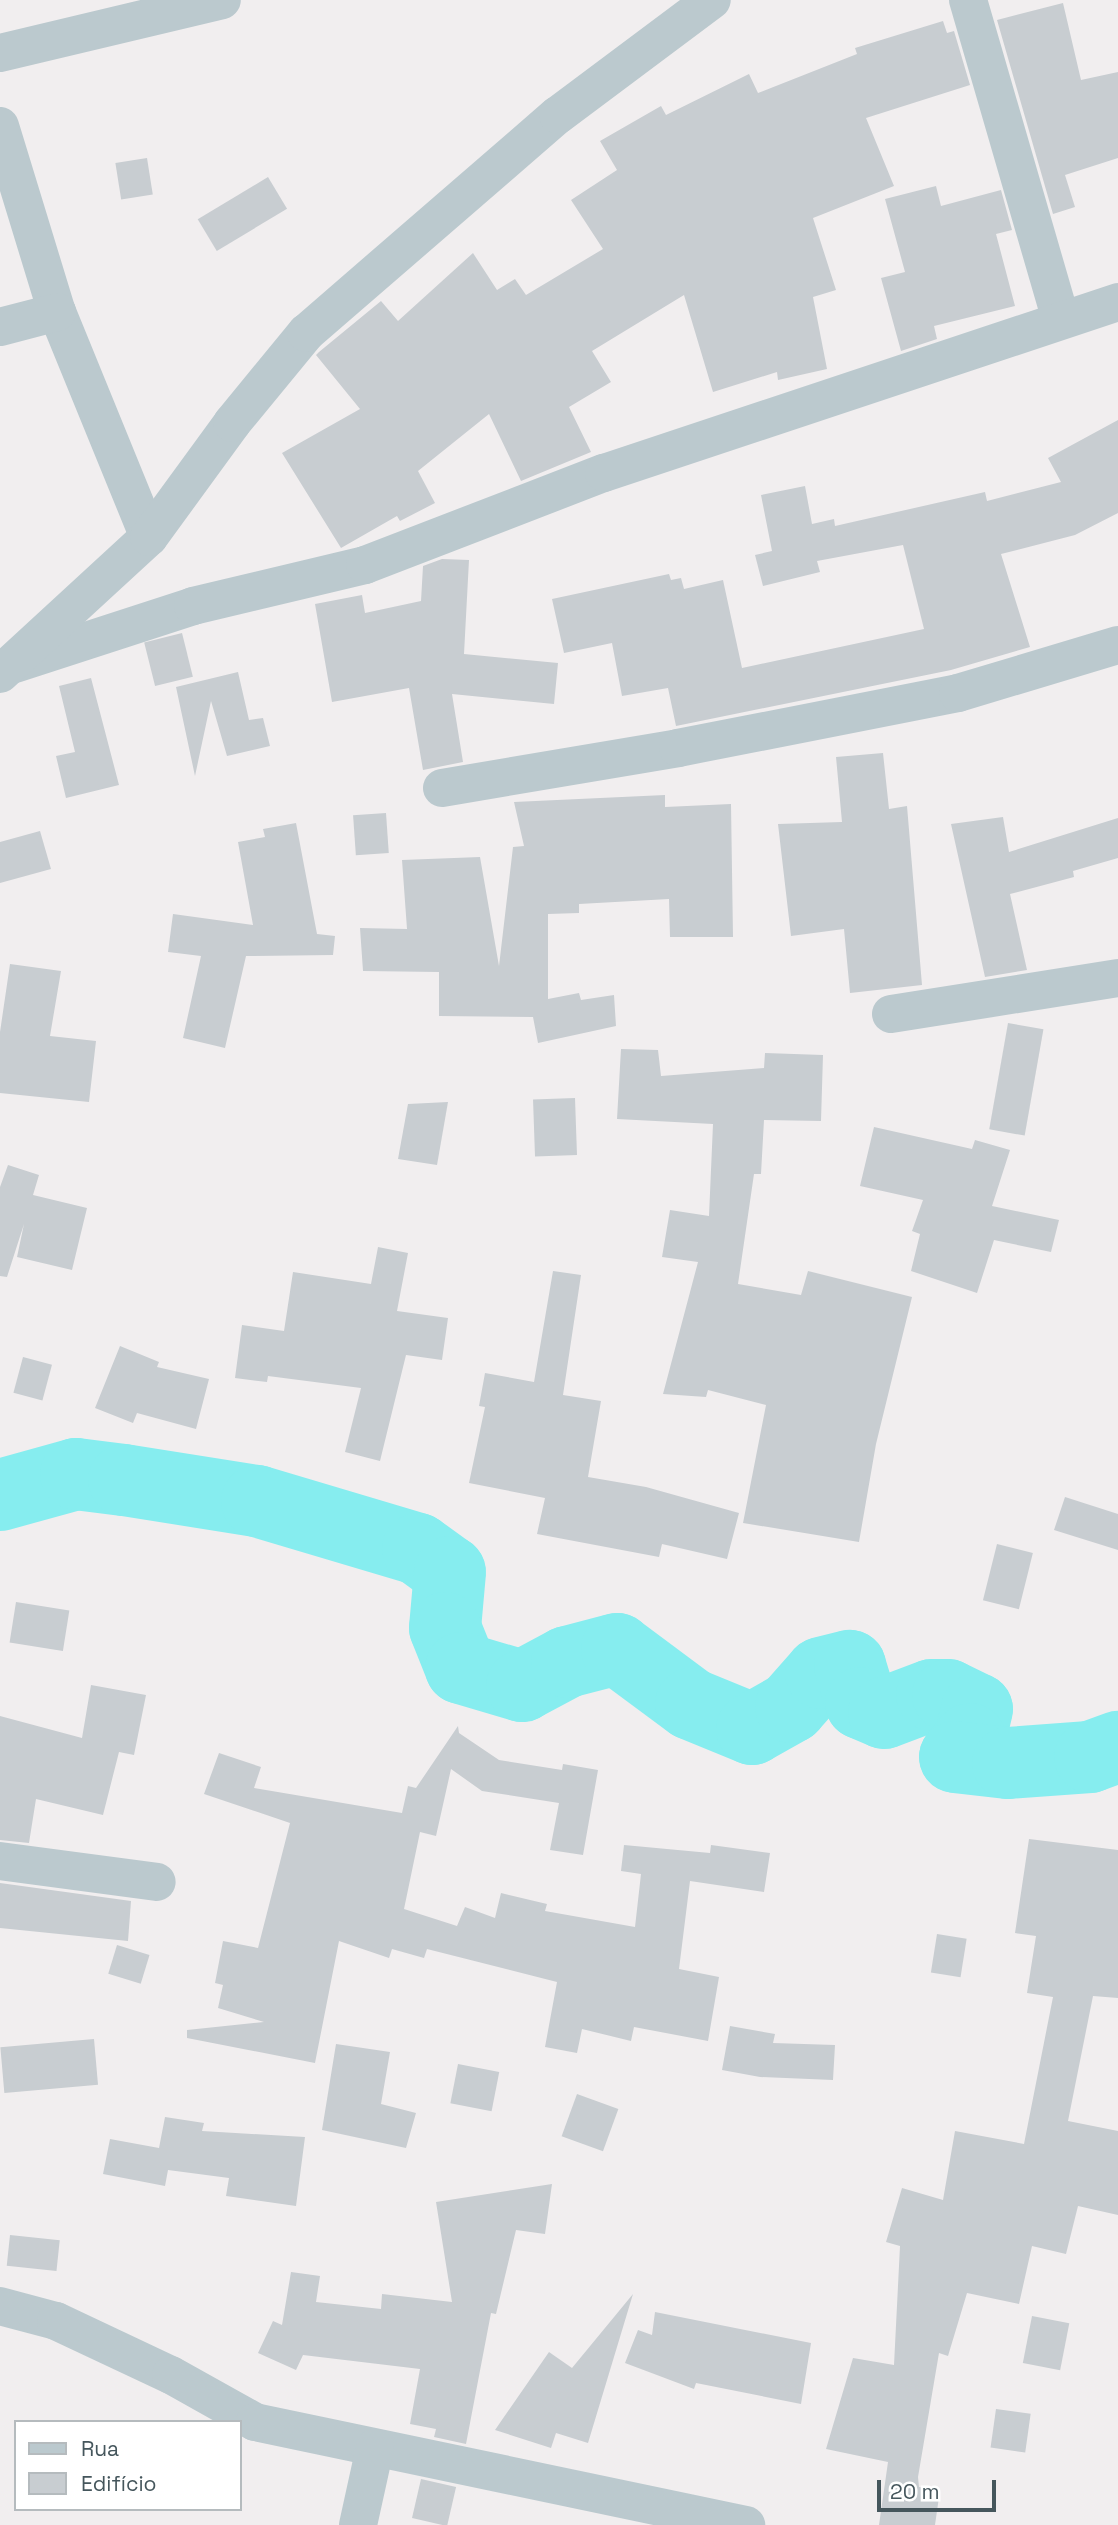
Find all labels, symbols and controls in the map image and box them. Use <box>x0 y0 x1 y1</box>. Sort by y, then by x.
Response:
legend <box>14 2420 242 2511</box>
text: Rua <box>81 2435 119 2462</box>
scale bar <box>880 2466 999 2510</box>
text: Edifício <box>81 2470 157 2497</box>
text: 20 m <box>890 2478 940 2505</box>

